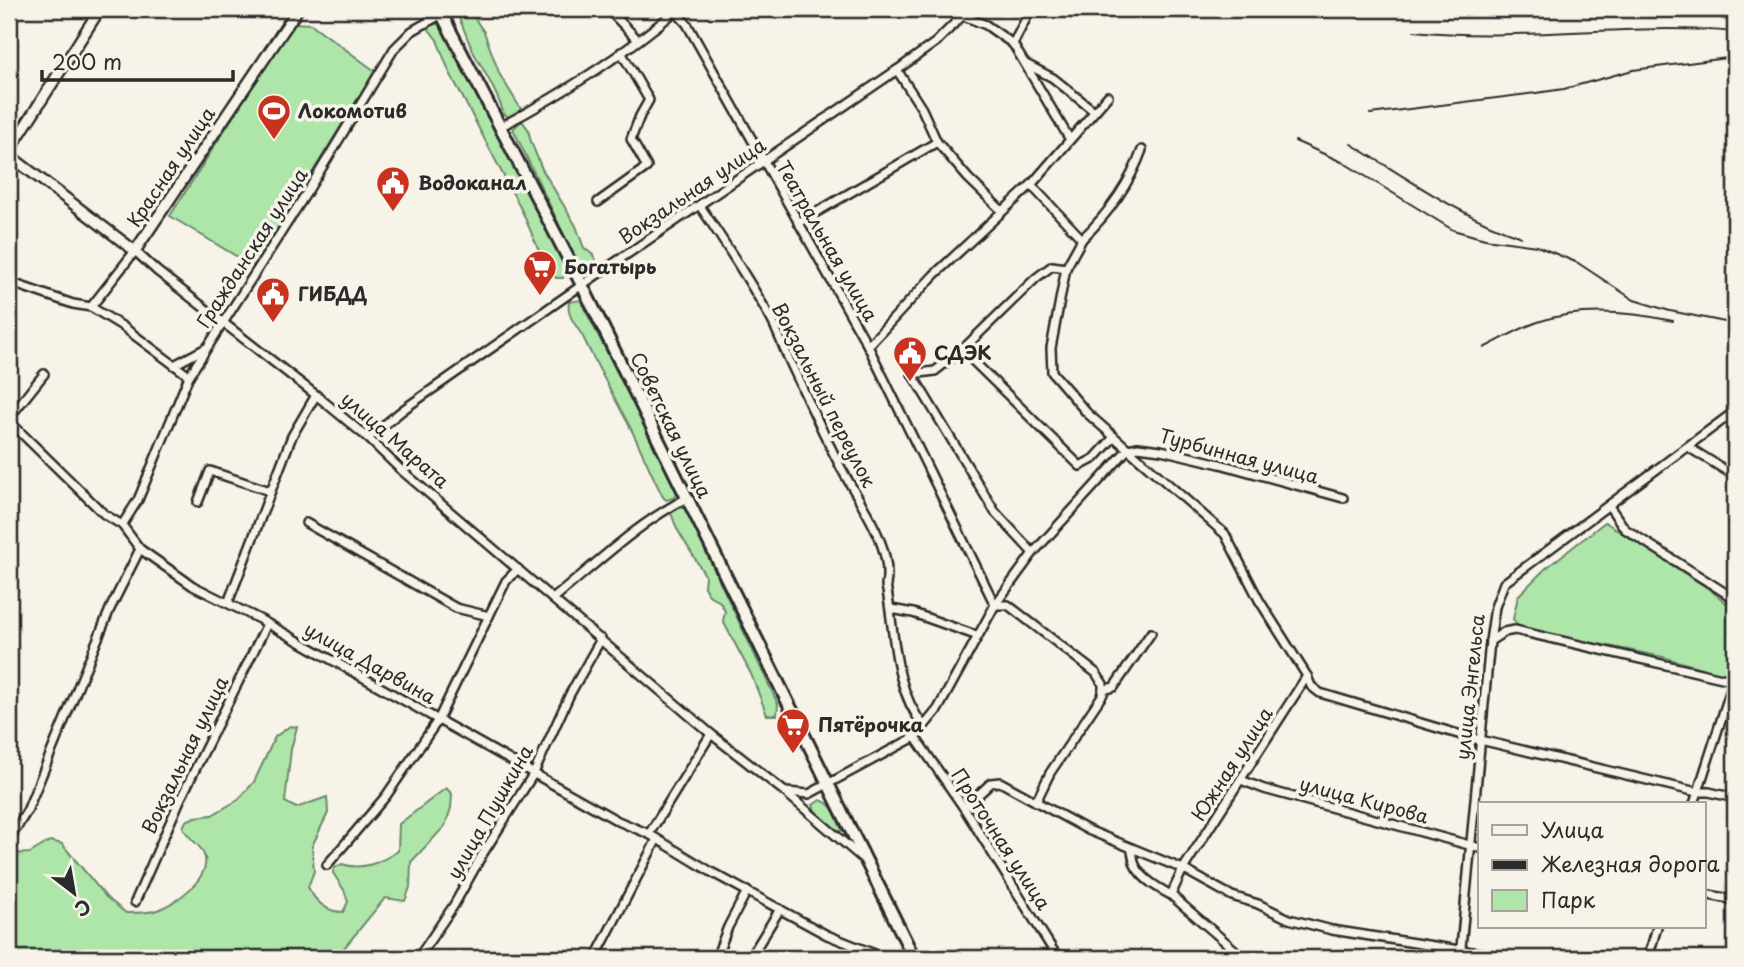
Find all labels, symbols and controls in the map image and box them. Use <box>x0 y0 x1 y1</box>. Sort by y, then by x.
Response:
scale bar <box>42 38 233 82</box>
text: 200 m <box>52 45 122 77</box>
sports icon: Локомотив <box>255 92 293 141</box>
place label: Локомотив <box>298 96 407 124</box>
street label: Красная улица <box>120 101 221 232</box>
street label: Вокзальная улица <box>612 130 771 250</box>
street label: Театральная улица <box>770 155 885 326</box>
street label: Гражданская улица <box>189 162 314 333</box>
public building icon: Водоканал <box>374 164 412 213</box>
place label: Водоканал <box>418 168 527 196</box>
supermarket icon: Богатырь <box>521 248 559 297</box>
place label: Богатырь <box>564 252 656 280</box>
public building icon: ГИБДД <box>254 275 292 324</box>
place label: ГИБДД <box>298 279 367 307</box>
street label: Вокзальный переулок <box>766 297 884 492</box>
public building icon: СДЭК <box>891 334 929 383</box>
place label: СДЭК <box>934 338 991 366</box>
street label: Советская улица <box>624 347 719 502</box>
street label: улица Марата <box>336 384 456 494</box>
street label: Турбинная улица <box>1157 420 1322 490</box>
street label: улица Энгельса <box>1447 612 1491 761</box>
street label: улица Дарвина <box>300 614 441 710</box>
street label: Вокзальная улица <box>134 671 234 838</box>
street label: Южная улица <box>1184 701 1279 826</box>
supermarket icon: Пятёрочка <box>774 706 812 755</box>
place label: Пятёрочка <box>818 710 924 738</box>
street label: улица Пушкина <box>439 739 539 884</box>
street label: Проточная улица <box>946 762 1058 915</box>
street label: улица Кирова <box>1297 768 1432 830</box>
legend <box>1478 802 1706 928</box>
text: Улица <box>1541 813 1604 845</box>
text: Железная дорога <box>1541 847 1719 879</box>
north arrow <box>38 858 108 928</box>
text: Парк <box>1541 883 1596 915</box>
text: С <box>70 893 97 924</box>

